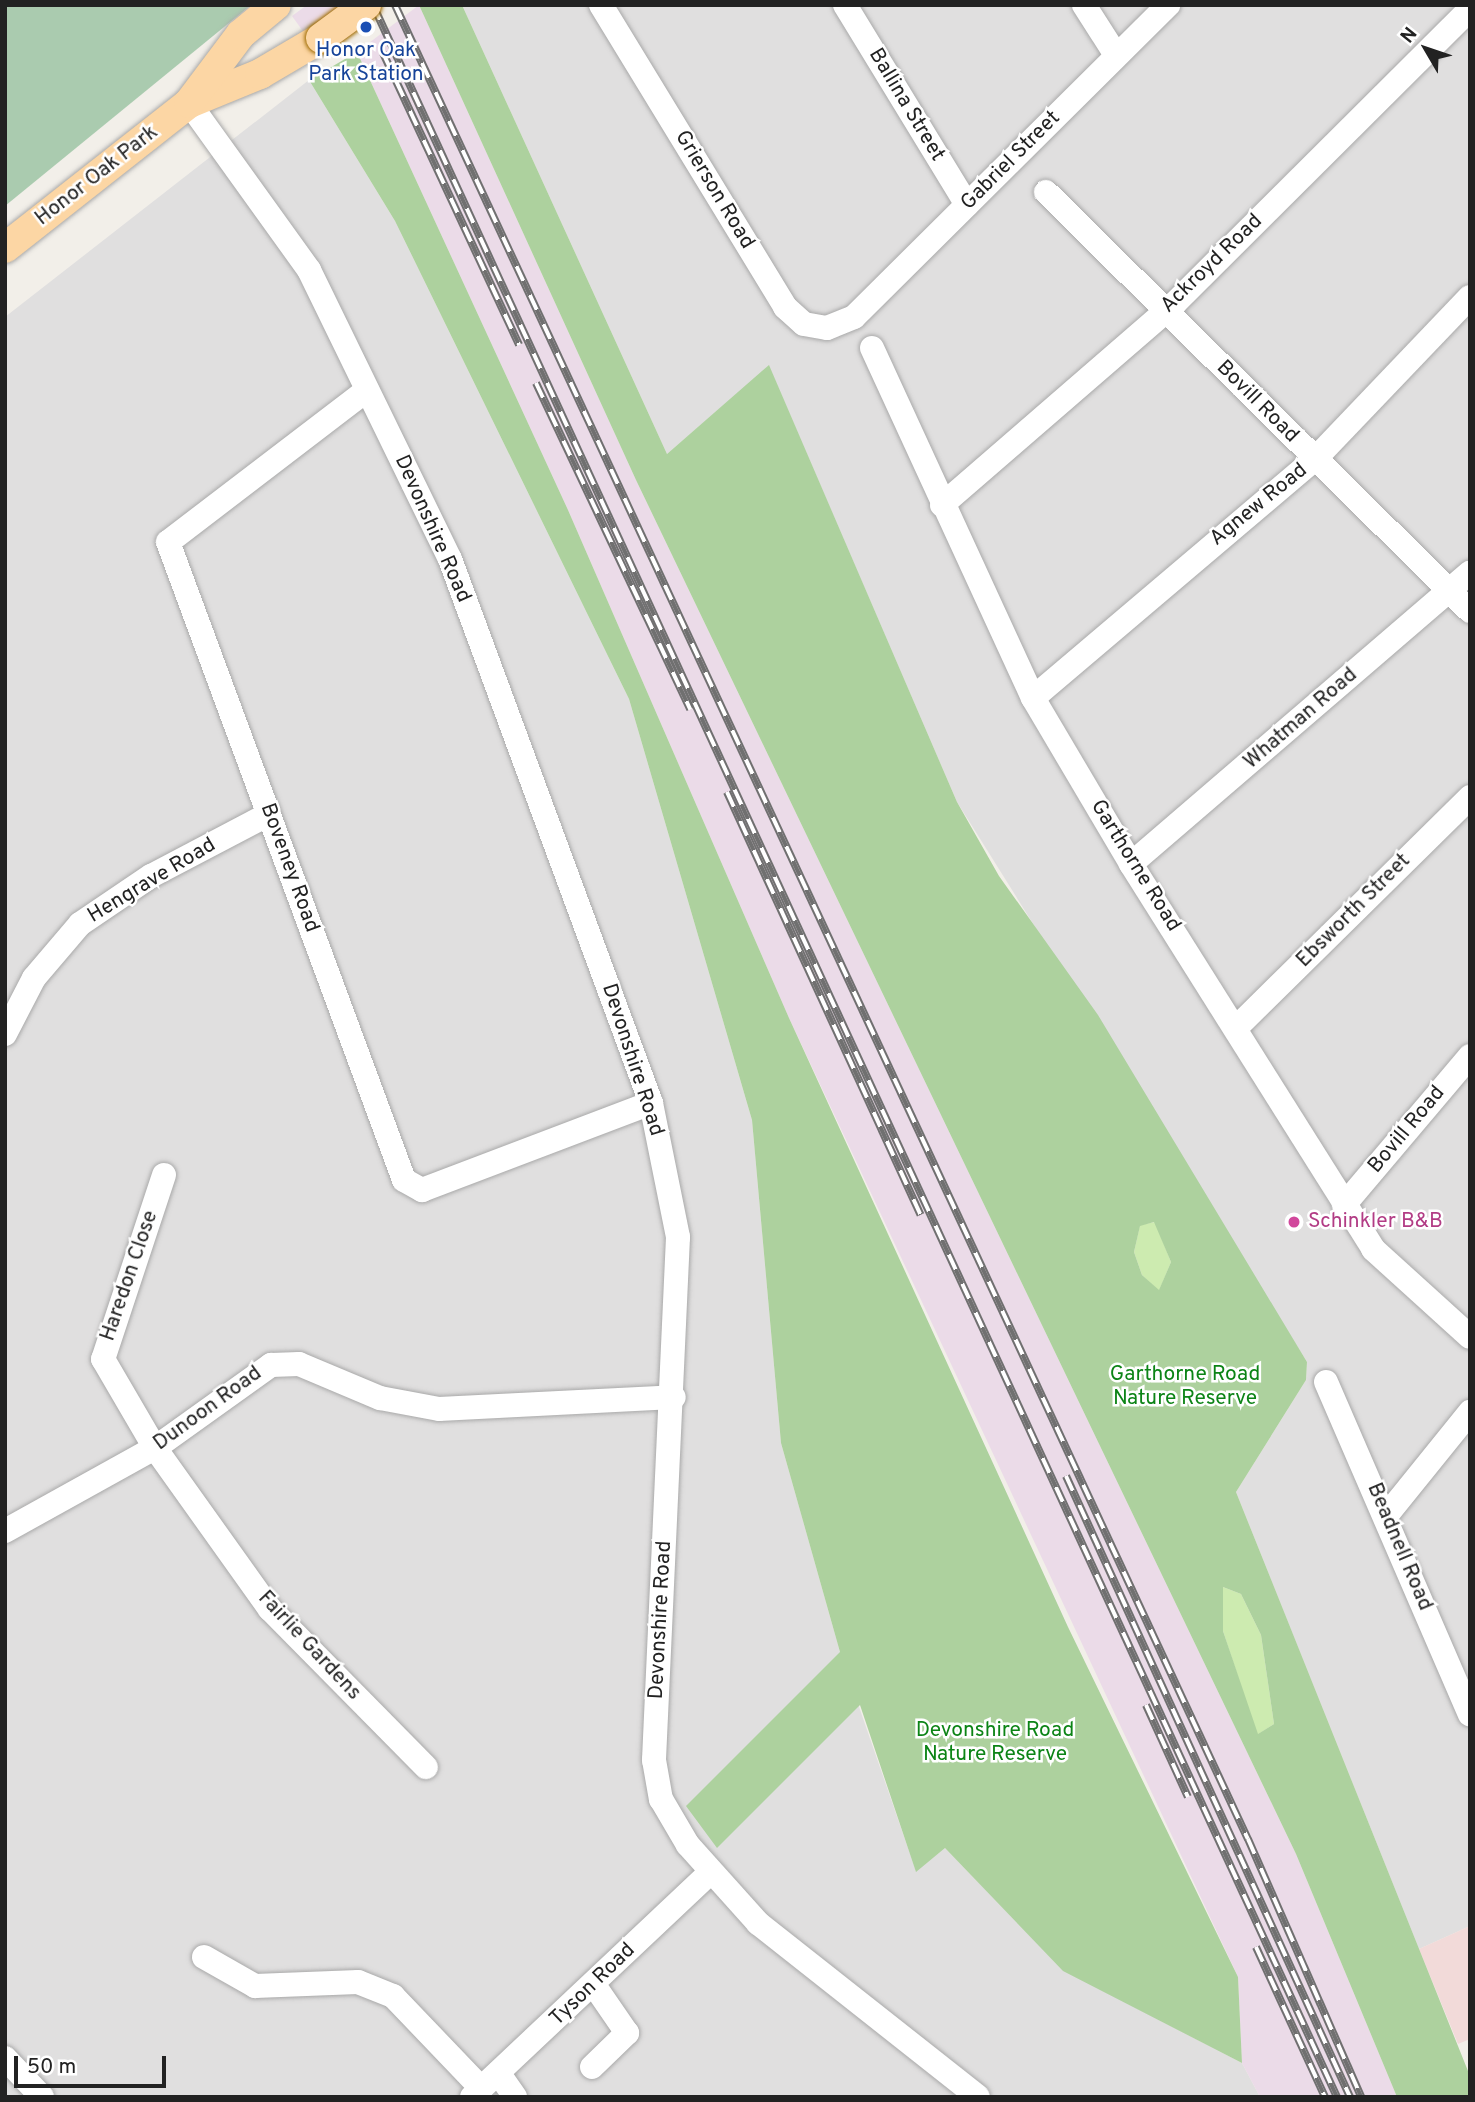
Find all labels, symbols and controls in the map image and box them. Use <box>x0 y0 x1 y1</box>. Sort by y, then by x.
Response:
north arrow <box>1391 14 1461 84</box>
marker: Honor Oak Park Station <box>358 19 374 35</box>
text: N <box>1396 23 1423 49</box>
place label: Honor Oak Park Station <box>308 38 424 88</box>
street label: Ballina Street <box>862 44 950 166</box>
street label: Gabriel Street <box>956 106 1066 216</box>
street label: Honor Oak Park <box>31 120 163 232</box>
street label: Grierson Road <box>669 126 759 254</box>
street label: Ackroyd Road <box>1156 209 1268 319</box>
street label: Bovill Road <box>1211 356 1303 448</box>
street label: Devonshire Road <box>388 451 476 607</box>
street label: Agnew Road <box>1205 458 1313 552</box>
street label: Whatman Road <box>1239 663 1363 775</box>
street label: Garthorne Road <box>1084 795 1186 937</box>
street label: Boveney Road <box>254 800 324 936</box>
street label: Hengrave Road <box>84 833 220 929</box>
street label: Ebsworth Street <box>1292 849 1416 973</box>
street label: Devonshire Road <box>596 981 668 1139</box>
street label: Bovill Road <box>1363 1081 1451 1179</box>
street label: Haredon Close <box>96 1207 164 1345</box>
place label: Schinkler B&B <box>1308 1209 1443 1235</box>
marker: Schinkler B&B <box>1286 1214 1302 1230</box>
street label: Dunoon Road <box>149 1361 267 1457</box>
park label: Garthorne Road Nature Reserve <box>1110 1362 1260 1412</box>
street label: Beadnell Road <box>1361 1479 1437 1615</box>
street label: Devonshire Road <box>644 1540 678 1700</box>
street label: Fairlie Gardens <box>252 1586 366 1706</box>
park label: Devonshire Road Nature Reserve <box>916 1718 1074 1768</box>
street label: Tyson Road <box>545 1938 641 2032</box>
scale bar <box>18 2042 170 2086</box>
text: 50 m <box>27 2054 76 2081</box>

